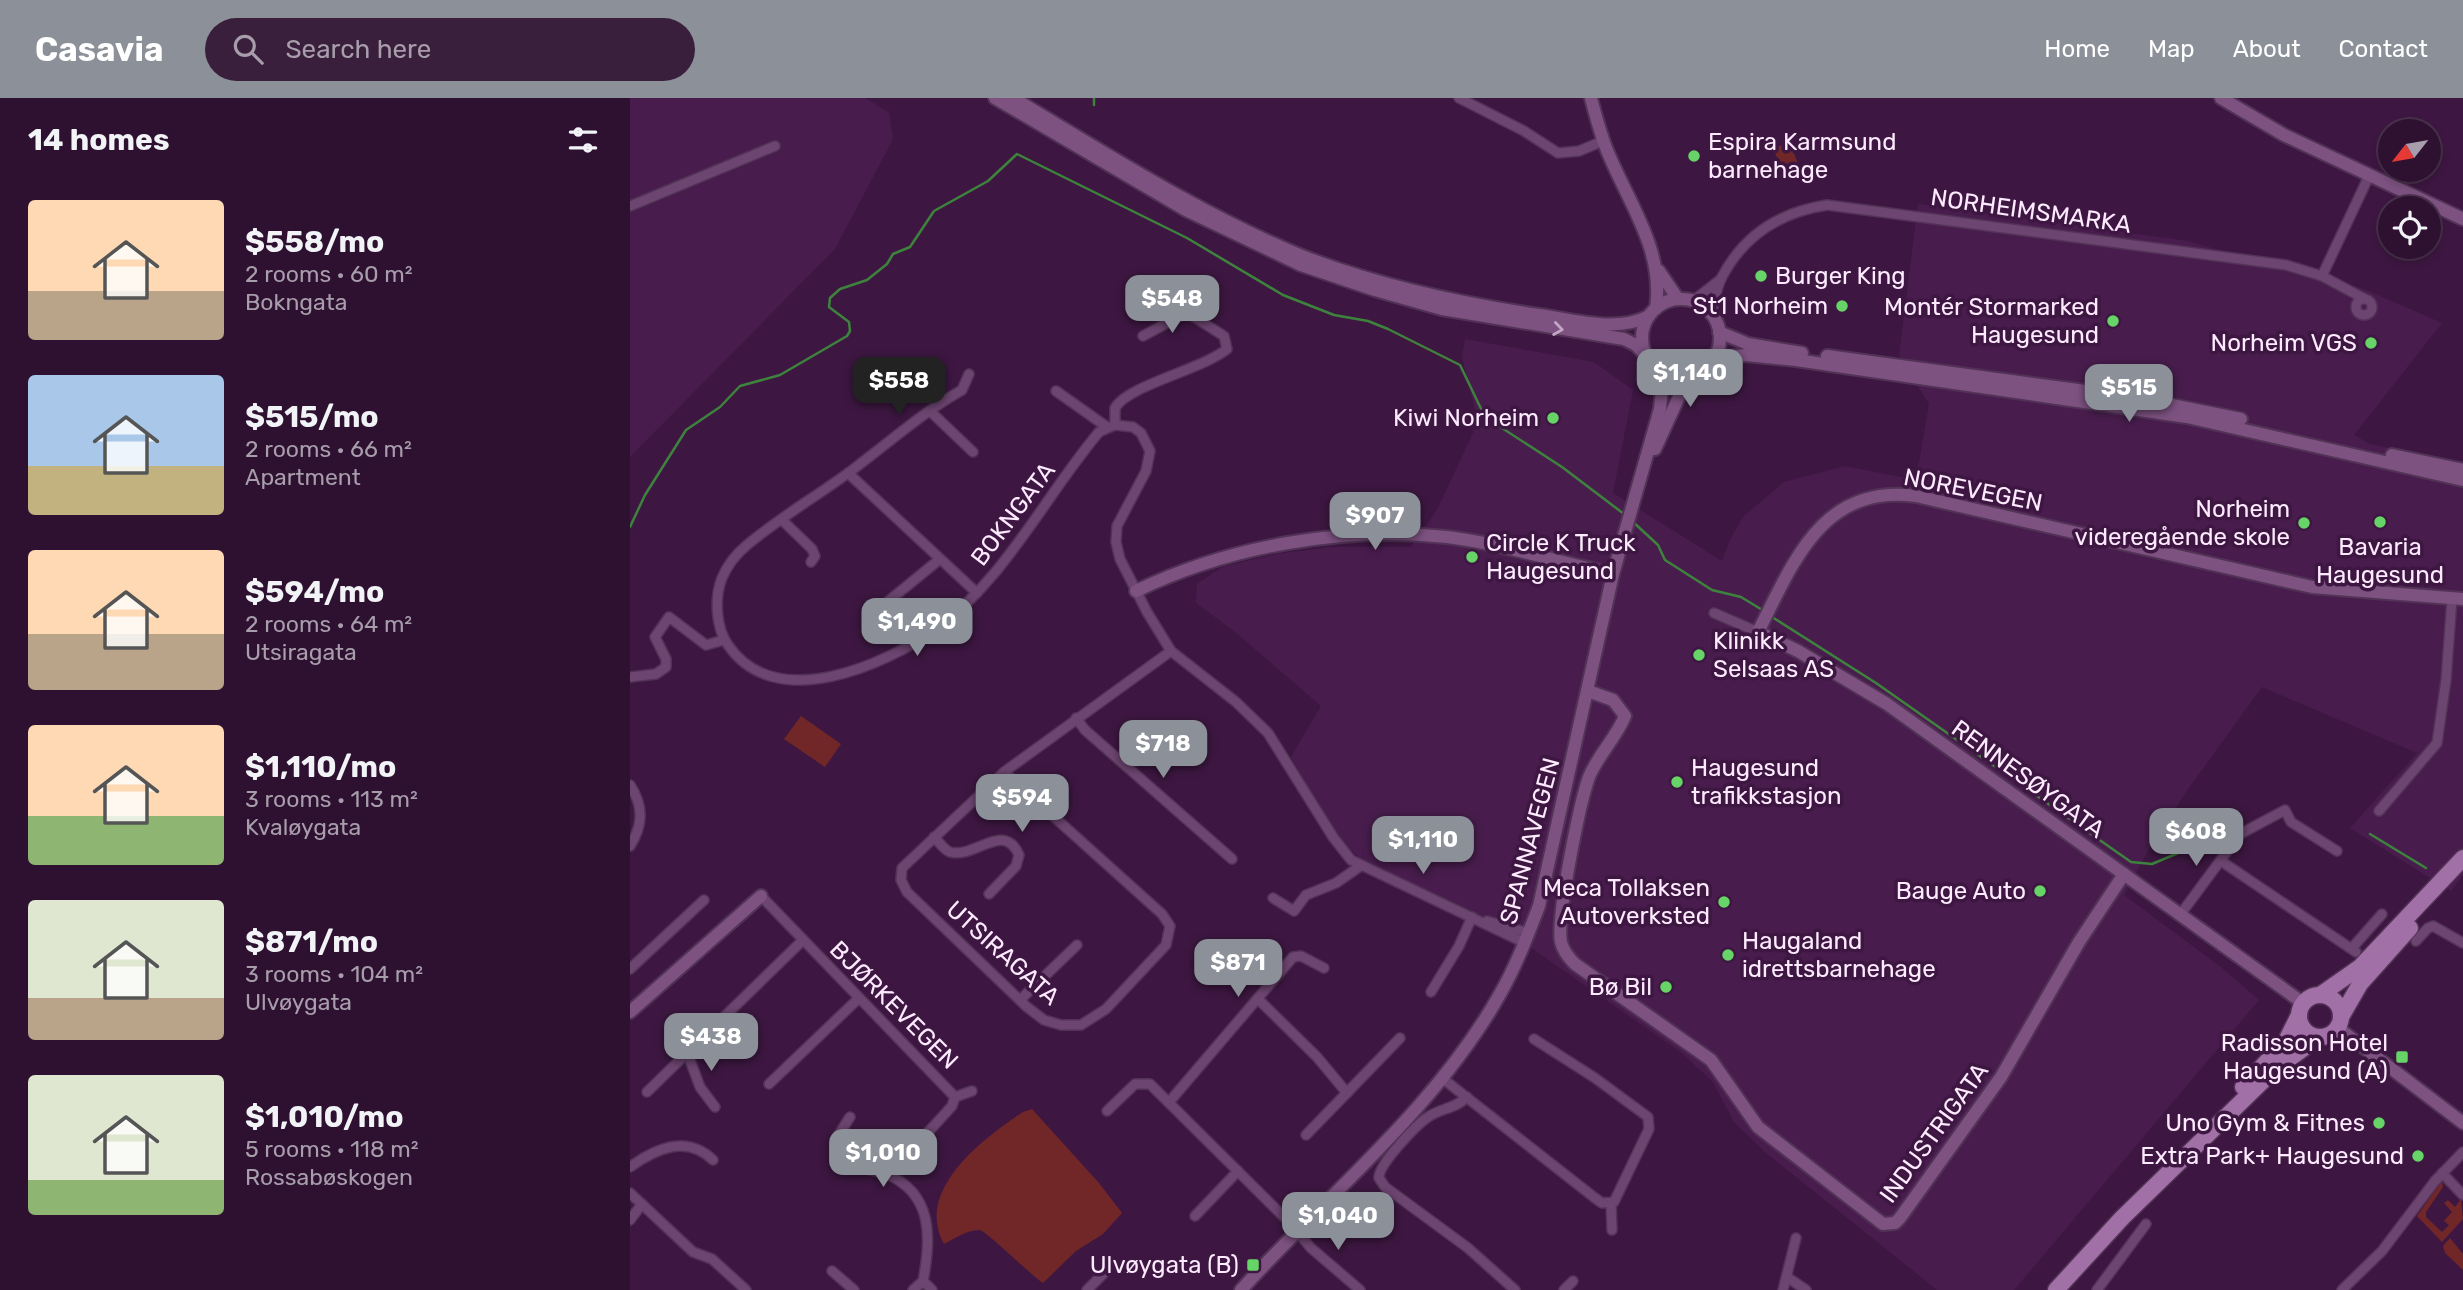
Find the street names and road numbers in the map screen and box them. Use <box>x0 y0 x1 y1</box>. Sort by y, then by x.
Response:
street label: NORHEIMSMARKA <box>1929 183 2133 239</box>
street label: BOKNGATA <box>965 457 1061 571</box>
street label: NOREVEGEN <box>1901 463 2045 517</box>
street label: RENNESØYGATA <box>1946 714 2110 844</box>
street label: SPANNAVEGEN <box>1494 755 1566 927</box>
street label: UTSIRAGATA <box>941 895 1065 1011</box>
street label: BJØRKEVEGEN <box>824 935 964 1075</box>
street label: INDUSTRIGATA <box>1874 1058 1994 1208</box>

